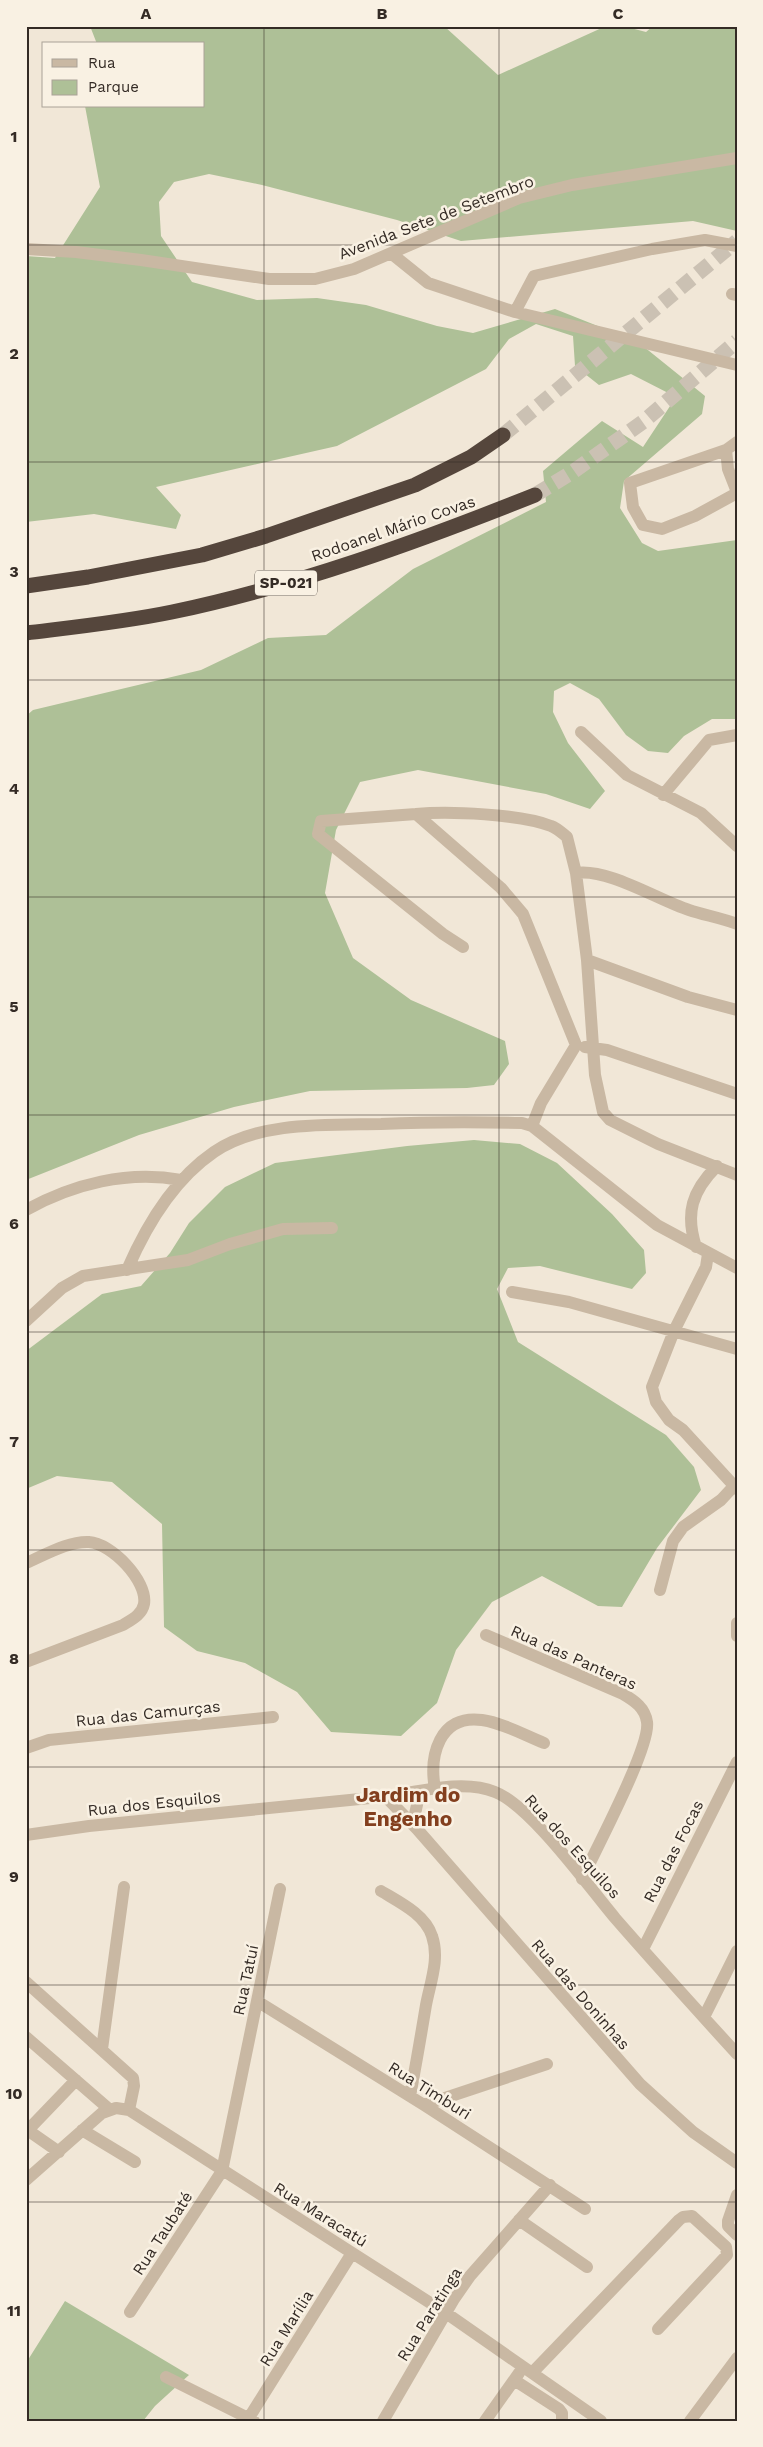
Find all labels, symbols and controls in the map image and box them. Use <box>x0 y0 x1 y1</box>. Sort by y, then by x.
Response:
text: A <box>141 4 152 23</box>
text: B <box>377 4 388 23</box>
text: C <box>613 4 624 23</box>
legend <box>42 42 205 108</box>
text: Rua <box>88 54 116 72</box>
text: Parque <box>88 78 139 96</box>
text: 1 <box>11 127 17 146</box>
street label: Avenida Sete de Setembro <box>336 171 537 264</box>
text: 2 <box>9 344 19 363</box>
street label: Rodoanel Mário Covas <box>309 491 478 565</box>
text: 3 <box>9 562 19 581</box>
road number: SP-021 <box>255 570 317 596</box>
text: 4 <box>9 779 19 798</box>
text: 5 <box>9 997 19 1016</box>
text: 6 <box>9 1214 19 1233</box>
text: 7 <box>9 1432 19 1451</box>
street label: Rua das Panteras <box>508 1621 640 1694</box>
text: 8 <box>9 1649 19 1668</box>
street label: Rua das Camurças <box>75 1696 221 1731</box>
district label: Jardim do Engenho <box>356 1782 460 1831</box>
street label: Rua dos Esquilos <box>87 1787 222 1820</box>
street label: Rua dos Esquilos <box>521 1790 624 1902</box>
street label: Rua das Focas <box>639 1797 707 1906</box>
text: 9 <box>9 1867 19 1886</box>
street label: Rua das Doninhas <box>528 1935 634 2053</box>
street label: Rua Tatuí <box>229 1943 262 2017</box>
street label: Rua Timburi <box>385 2058 474 2123</box>
text: 10 <box>5 2084 23 2103</box>
street label: Rua Maracatú <box>270 2178 371 2251</box>
street label: Rua Taubaté <box>128 2188 196 2279</box>
street label: Rua Paratinga <box>393 2264 466 2365</box>
street label: Rua Marília <box>256 2287 317 2370</box>
text: 11 <box>7 2301 21 2320</box>

